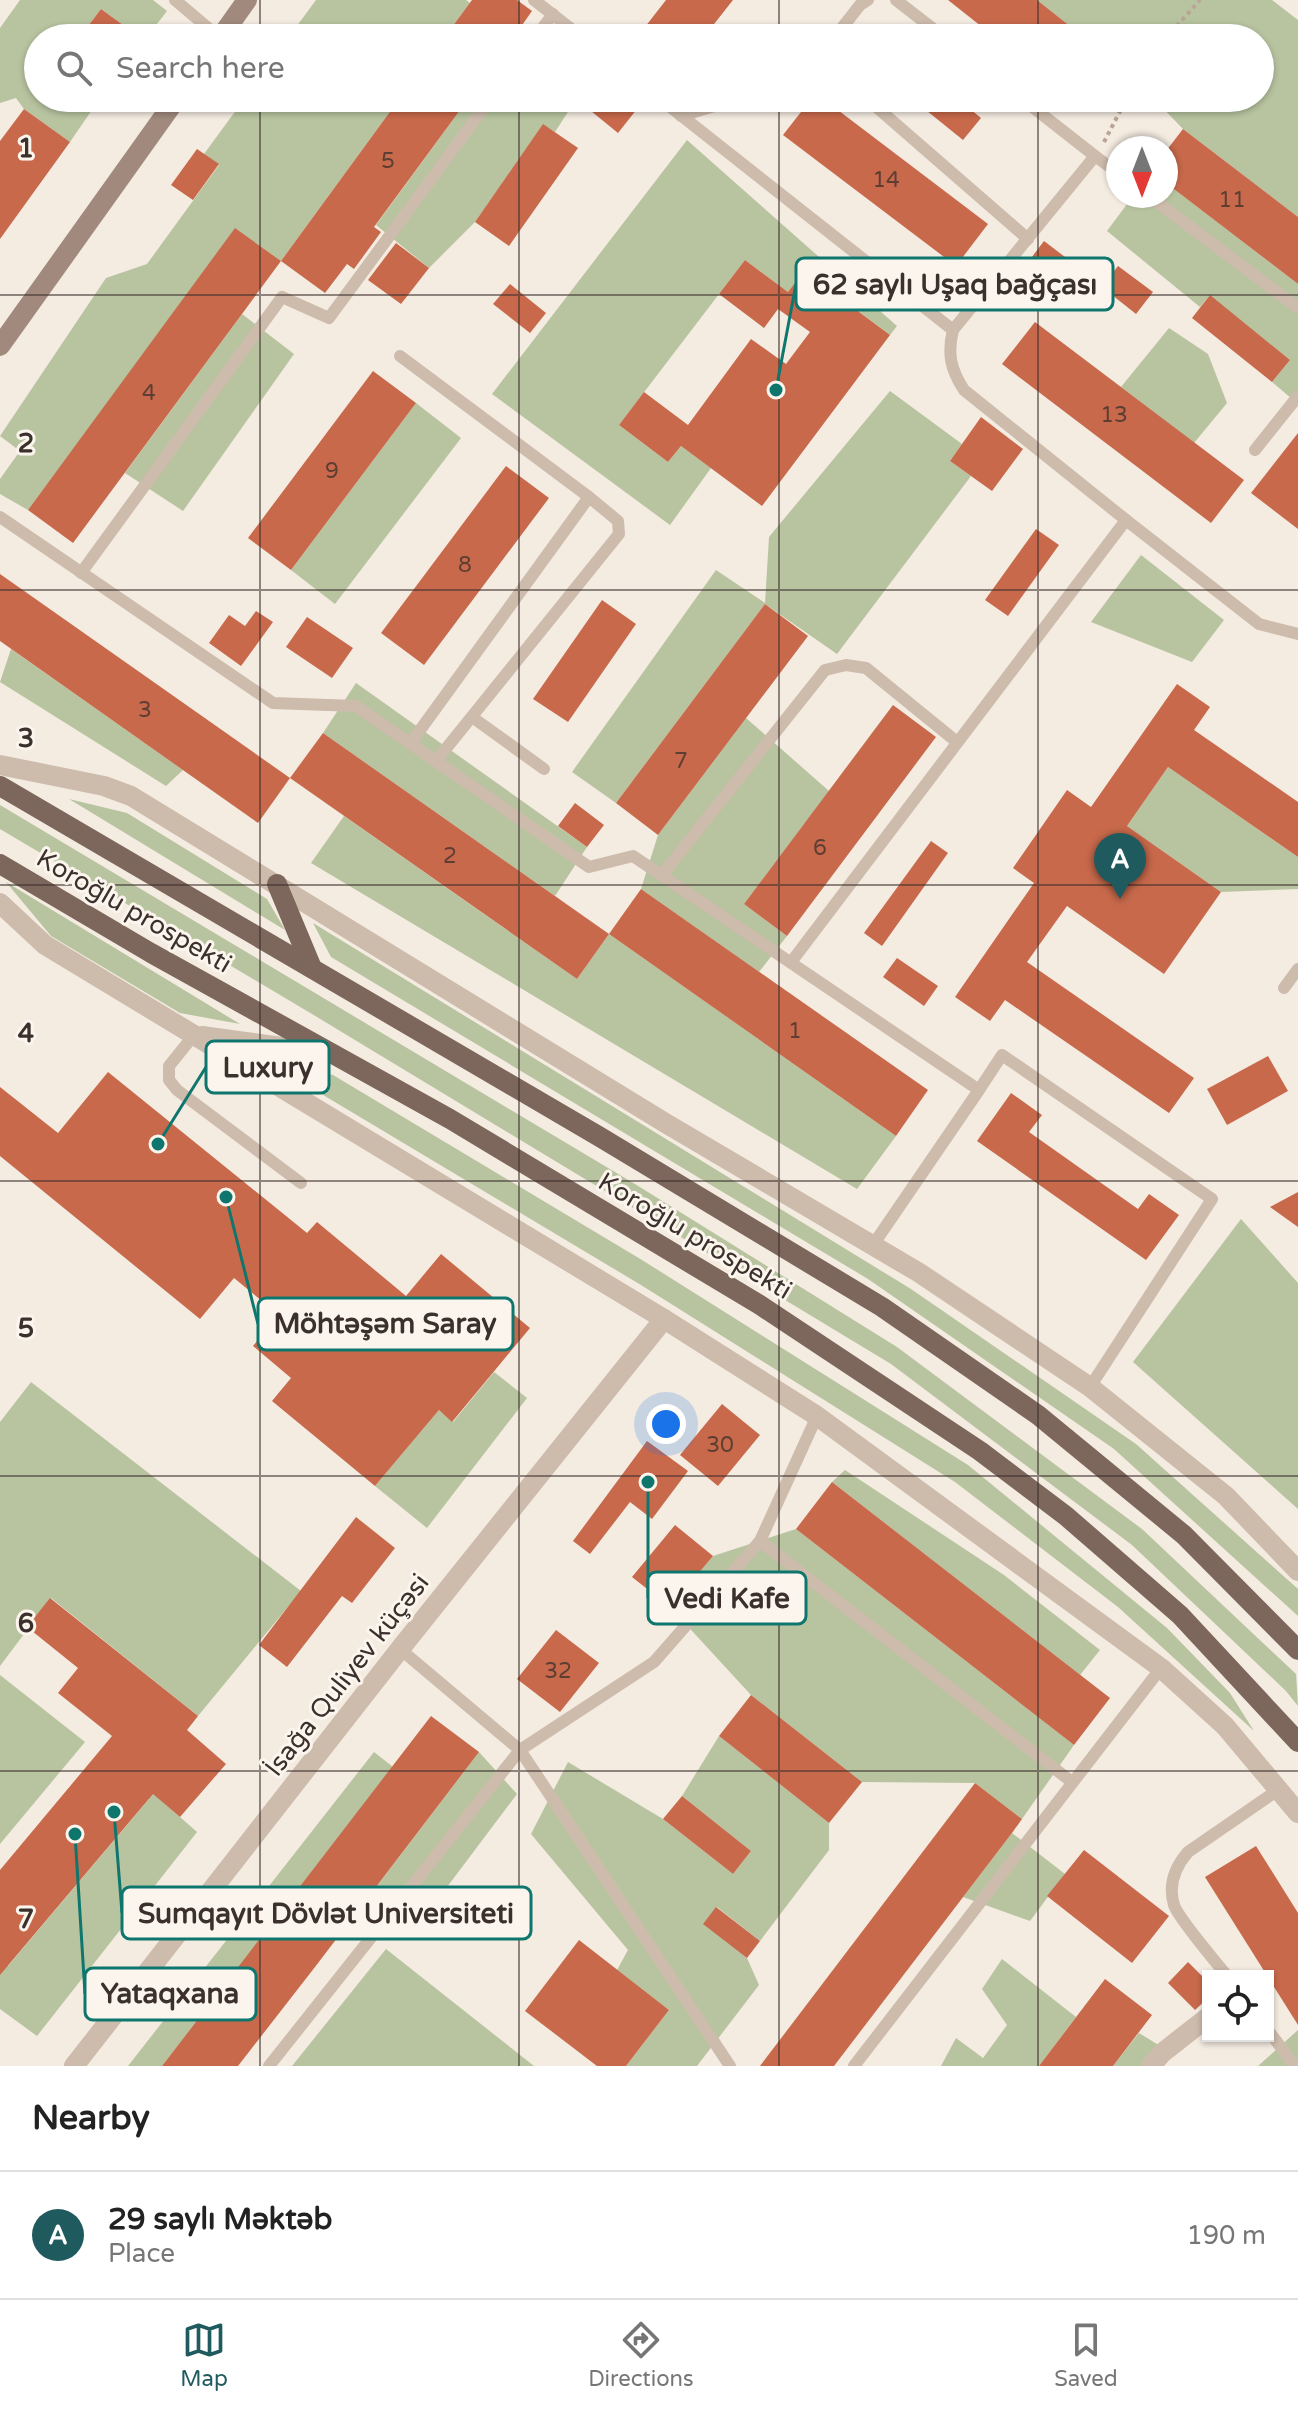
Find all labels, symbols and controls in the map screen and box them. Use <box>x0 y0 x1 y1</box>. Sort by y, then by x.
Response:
search box <box>24 24 1274 112</box>
icon: search <box>52 46 96 90</box>
text: Search here <box>116 50 285 87</box>
text: 1 <box>18 133 34 164</box>
north arrow <box>1106 136 1178 208</box>
house number: 5 <box>381 148 395 174</box>
house number: 14 <box>872 167 900 193</box>
house number: 11 <box>1218 187 1246 213</box>
callout: 62 saylı Uşaq bağçası <box>796 258 1113 310</box>
text: 62 saylı Uşaq bağçası <box>813 268 1097 302</box>
house number: 4 <box>142 380 156 406</box>
house number: 13 <box>1100 402 1128 428</box>
text: 2 <box>18 428 34 459</box>
house number: 9 <box>325 458 339 484</box>
house number: 8 <box>458 552 472 578</box>
house number: 3 <box>138 697 152 723</box>
text: 3 <box>18 723 34 754</box>
house number: 7 <box>674 748 688 774</box>
pin: A <box>1094 833 1146 899</box>
house number: 6 <box>813 835 827 861</box>
street label: Koroğlu prospekti <box>31 843 237 979</box>
house number: 2 <box>443 843 457 869</box>
text: 4 <box>18 1018 34 1049</box>
house number: 1 <box>788 1018 802 1044</box>
callout: Luxury <box>206 1041 329 1093</box>
text: Luxury <box>223 1051 313 1085</box>
street label: Koroğlu prospekti <box>593 1166 797 1306</box>
callout: Möhtəşəm Saray <box>258 1298 513 1350</box>
text: Möhtəşəm Saray <box>273 1307 497 1341</box>
text: 5 <box>18 1313 34 1344</box>
your location <box>646 1404 686 1444</box>
house number: 30 <box>706 1432 734 1458</box>
street label: İsağa Quliyev küçəsi <box>258 1568 436 1782</box>
callout: Vedi Kafe <box>648 1572 806 1624</box>
text: Vedi Kafe <box>664 1582 790 1616</box>
text: 6 <box>18 1608 34 1639</box>
house number: 32 <box>544 1658 572 1684</box>
callout: Sumqayıt Dövlət Universiteti <box>122 1887 531 1939</box>
text: Sumqayıt Dövlət Universiteti <box>138 1897 514 1931</box>
text: 7 <box>18 1904 34 1935</box>
callout: Yataqxana <box>85 1968 256 2020</box>
map controls <box>1202 1970 1274 2042</box>
button: locate <box>1202 1970 1274 2042</box>
text: Yataqxana <box>101 1977 239 2011</box>
text: Nearby <box>32 2098 150 2139</box>
text: 29 saylı Məktəb <box>108 2201 332 2238</box>
text: A <box>48 2220 68 2251</box>
text: 190 m <box>1186 2220 1266 2251</box>
text: Place <box>108 2238 175 2269</box>
tab: Map <box>180 2318 228 2392</box>
tab: Directions <box>588 2318 694 2392</box>
tab: Saved <box>1054 2318 1118 2392</box>

